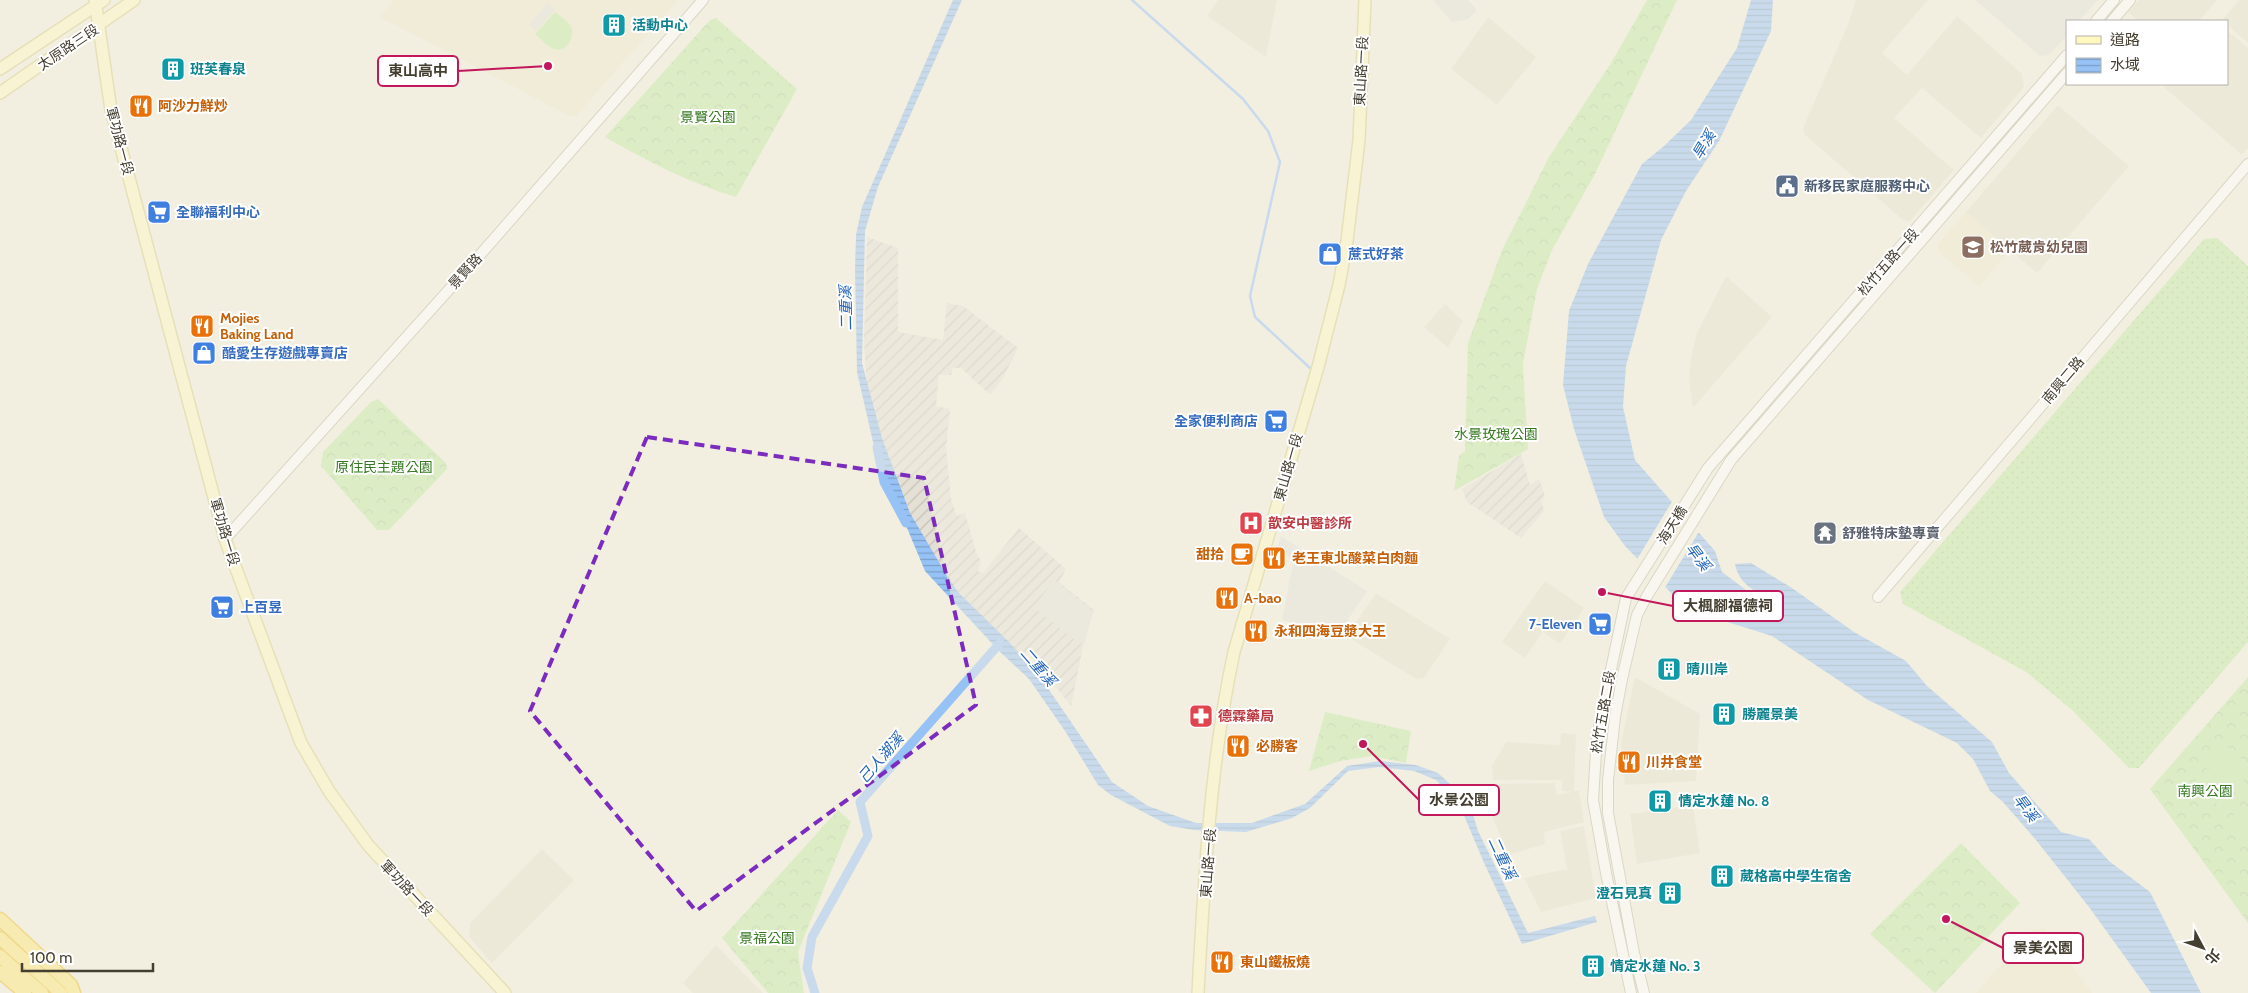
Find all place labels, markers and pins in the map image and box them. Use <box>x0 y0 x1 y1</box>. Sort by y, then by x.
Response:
building icon: 活動中心 <box>601 12 627 38</box>
place label: 活動中心 <box>632 16 688 34</box>
building icon: 班芙春泉 <box>160 56 186 82</box>
callout: 東山高中 <box>378 56 458 86</box>
place label: 班芙春泉 <box>190 60 246 78</box>
restaurant icon: 阿沙力鮮炒 <box>128 93 154 119</box>
place label: 阿沙力鮮炒 <box>158 97 228 115</box>
public building icon: 新移民家庭服務中心 <box>1774 173 1800 199</box>
place label: 新移民家庭服務中心 <box>1804 177 1930 195</box>
supermarket icon: 全聯福利中心 <box>146 199 172 225</box>
place label: 全聯福利中心 <box>176 203 260 221</box>
school or university icon: 松竹葳肯幼兒園 <box>1960 234 1986 260</box>
place label: 松竹葳肯幼兒園 <box>1990 238 2088 256</box>
shop icon: 蔗式好茶 <box>1317 241 1343 267</box>
place label: 蔗式好茶 <box>1348 245 1404 263</box>
place label: Mojies Baking Land <box>220 309 293 343</box>
restaurant icon: Mojies Baking Land <box>189 313 215 339</box>
shop icon: 酷愛生存遊戲專賣店 <box>191 340 217 366</box>
place label: 酷愛生存遊戲專賣店 <box>222 344 348 362</box>
supermarket icon: 全家便利商店 <box>1263 408 1289 434</box>
place label: 全家便利商店 <box>1174 412 1258 430</box>
hospital icon: 歆安中醫診所 <box>1238 510 1264 536</box>
place label: 歆安中醫診所 <box>1268 514 1352 532</box>
temple icon: 舒雅特床墊專賣 <box>1812 520 1838 546</box>
place label: 舒雅特床墊專賣 <box>1842 524 1940 542</box>
cafe icon: 甜拾 <box>1229 541 1255 567</box>
place label: 甜拾 <box>1196 545 1224 563</box>
restaurant icon: 老王東北酸菜白肉麵 <box>1261 545 1287 571</box>
place label: 老王東北酸菜白肉麵 <box>1292 549 1418 567</box>
restaurant icon: A-bao <box>1214 585 1240 611</box>
place label: A-bao <box>1244 589 1282 607</box>
callout: 大楓腳福德祠 <box>1673 591 1783 621</box>
supermarket icon: 上百昱 <box>209 594 235 620</box>
place label: 上百昱 <box>240 598 282 616</box>
supermarket icon: 7-Eleven <box>1587 611 1613 637</box>
place label: 7-Eleven <box>1529 615 1582 633</box>
restaurant icon: 永和四海豆漿大王 <box>1243 618 1269 644</box>
place label: 永和四海豆漿大王 <box>1274 622 1386 640</box>
building icon: 晴川岸 <box>1656 656 1682 682</box>
place label: 晴川岸 <box>1686 660 1728 678</box>
building icon: 勝麗景美 <box>1711 701 1737 727</box>
pharmacy icon: 德霖藥局 <box>1188 703 1214 729</box>
place label: 勝麗景美 <box>1742 705 1798 723</box>
place label: 德霖藥局 <box>1218 707 1274 725</box>
restaurant icon: 必勝客 <box>1225 733 1251 759</box>
place label: 必勝客 <box>1256 737 1298 755</box>
restaurant icon: 川井食堂 <box>1616 749 1642 775</box>
place label: 川井食堂 <box>1646 753 1702 771</box>
callout: 水景公園 <box>1419 785 1499 815</box>
building icon: 情定水蓮 No. 8 <box>1647 788 1673 814</box>
place label: 情定水蓮 No. 8 <box>1678 792 1770 810</box>
building icon: 葳格高中學生宿舍 <box>1709 863 1735 889</box>
place label: 葳格高中學生宿舍 <box>1740 867 1852 885</box>
building icon: 澄石見真 <box>1657 880 1683 906</box>
place label: 澄石見真 <box>1596 884 1652 902</box>
callout: 景美公園 <box>2003 933 2083 963</box>
restaurant icon: 東山鐵板燒 <box>1209 949 1235 975</box>
place label: 東山鐵板燒 <box>1240 953 1310 971</box>
building icon: 情定水蓮 No. 3 <box>1580 953 1606 979</box>
place label: 情定水蓮 No. 3 <box>1610 957 1701 975</box>

